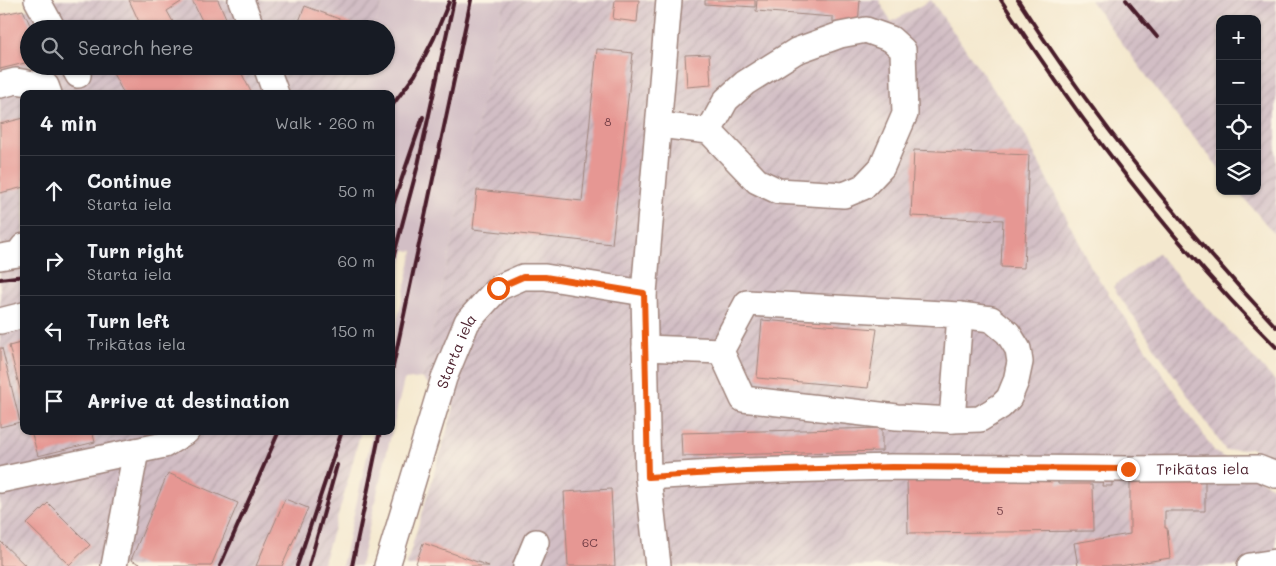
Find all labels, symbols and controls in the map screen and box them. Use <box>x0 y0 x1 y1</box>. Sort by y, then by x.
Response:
map controls <box>1216 15 1261 195</box>
button: + <box>1216 15 1261 60</box>
search box <box>20 20 395 75</box>
icon: search <box>38 34 66 62</box>
text: Search here <box>78 35 194 60</box>
button: − <box>1216 60 1261 105</box>
button: locate <box>1216 105 1261 150</box>
text: 4 min <box>40 109 97 136</box>
text: Walk · 260 m <box>275 112 375 133</box>
house number: 8 <box>604 113 612 129</box>
button: layers <box>1216 150 1261 195</box>
text: Continue <box>87 168 172 193</box>
icon: ahead <box>40 177 68 205</box>
text: 50 m <box>338 180 375 201</box>
text: Starta iela <box>87 193 172 214</box>
text: Turn right <box>87 238 184 263</box>
icon: right <box>40 247 68 275</box>
text: 60 m <box>338 250 375 271</box>
text: Starta iela <box>87 263 172 284</box>
route start <box>487 277 510 300</box>
text: Turn left <box>87 308 170 333</box>
street label: Starta iela <box>431 309 480 391</box>
icon: left <box>40 317 68 345</box>
text: 150 m <box>331 320 375 341</box>
text: Trikātas iela <box>87 333 186 354</box>
icon: arrive <box>40 387 68 415</box>
text: Arrive at destination <box>87 388 290 413</box>
route end <box>1117 458 1140 481</box>
street label: Trikātas iela <box>1156 458 1249 479</box>
house number: 5 <box>997 502 1004 518</box>
house number: 6C <box>582 534 598 550</box>

